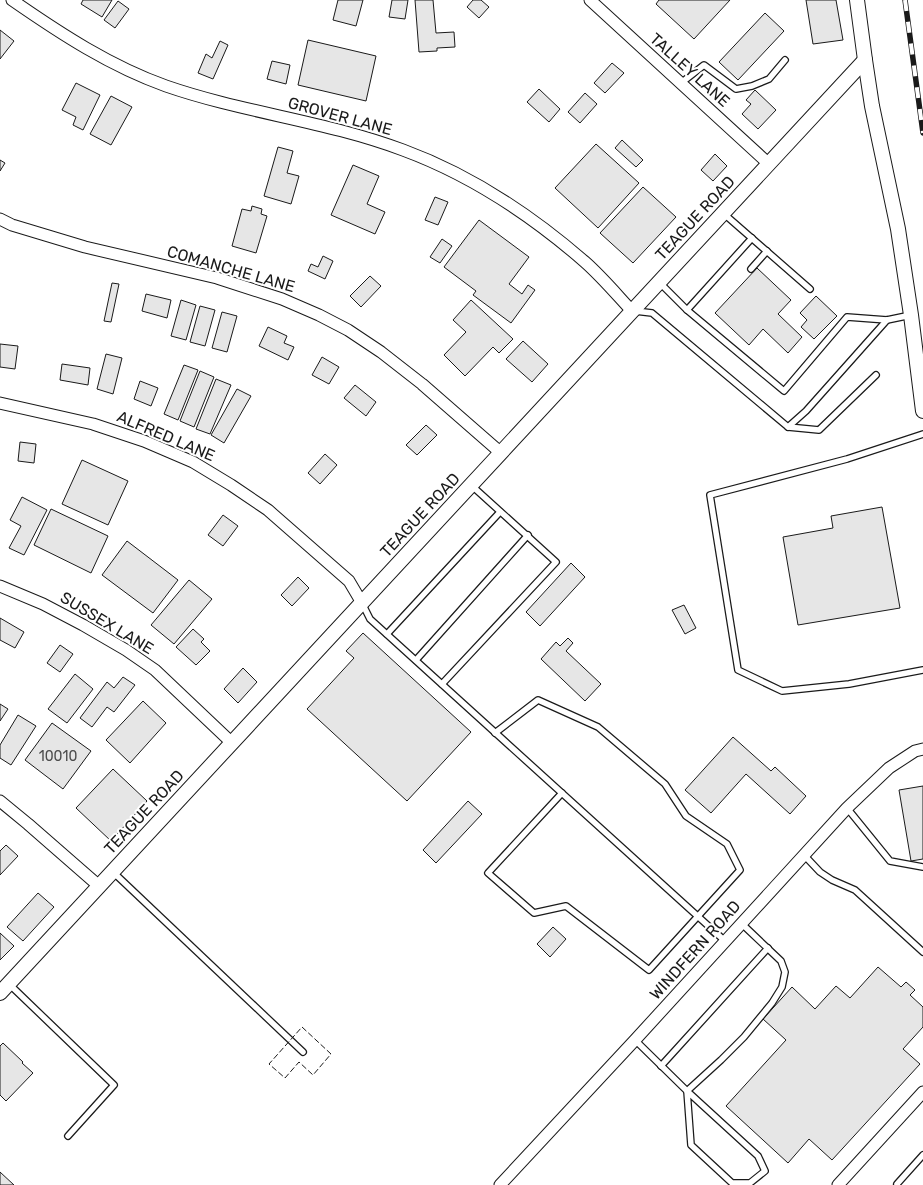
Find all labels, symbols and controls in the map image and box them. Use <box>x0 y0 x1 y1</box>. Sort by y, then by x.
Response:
street label: TALLEY LANE <box>646 29 734 111</box>
street label: GROVER LANE <box>286 93 394 139</box>
street label: TEAGUE ROAD <box>651 172 739 264</box>
street label: COMANCHE LANE <box>165 242 297 296</box>
street label: ALFRED LANE <box>114 407 218 465</box>
street label: TEAGUE ROAD <box>376 469 464 561</box>
street label: SUSSEX LANE <box>57 588 157 658</box>
house number: 10010 <box>39 748 77 765</box>
street label: TEAGUE ROAD <box>100 766 188 858</box>
street label: WINDFERN ROAD <box>646 897 744 1003</box>

